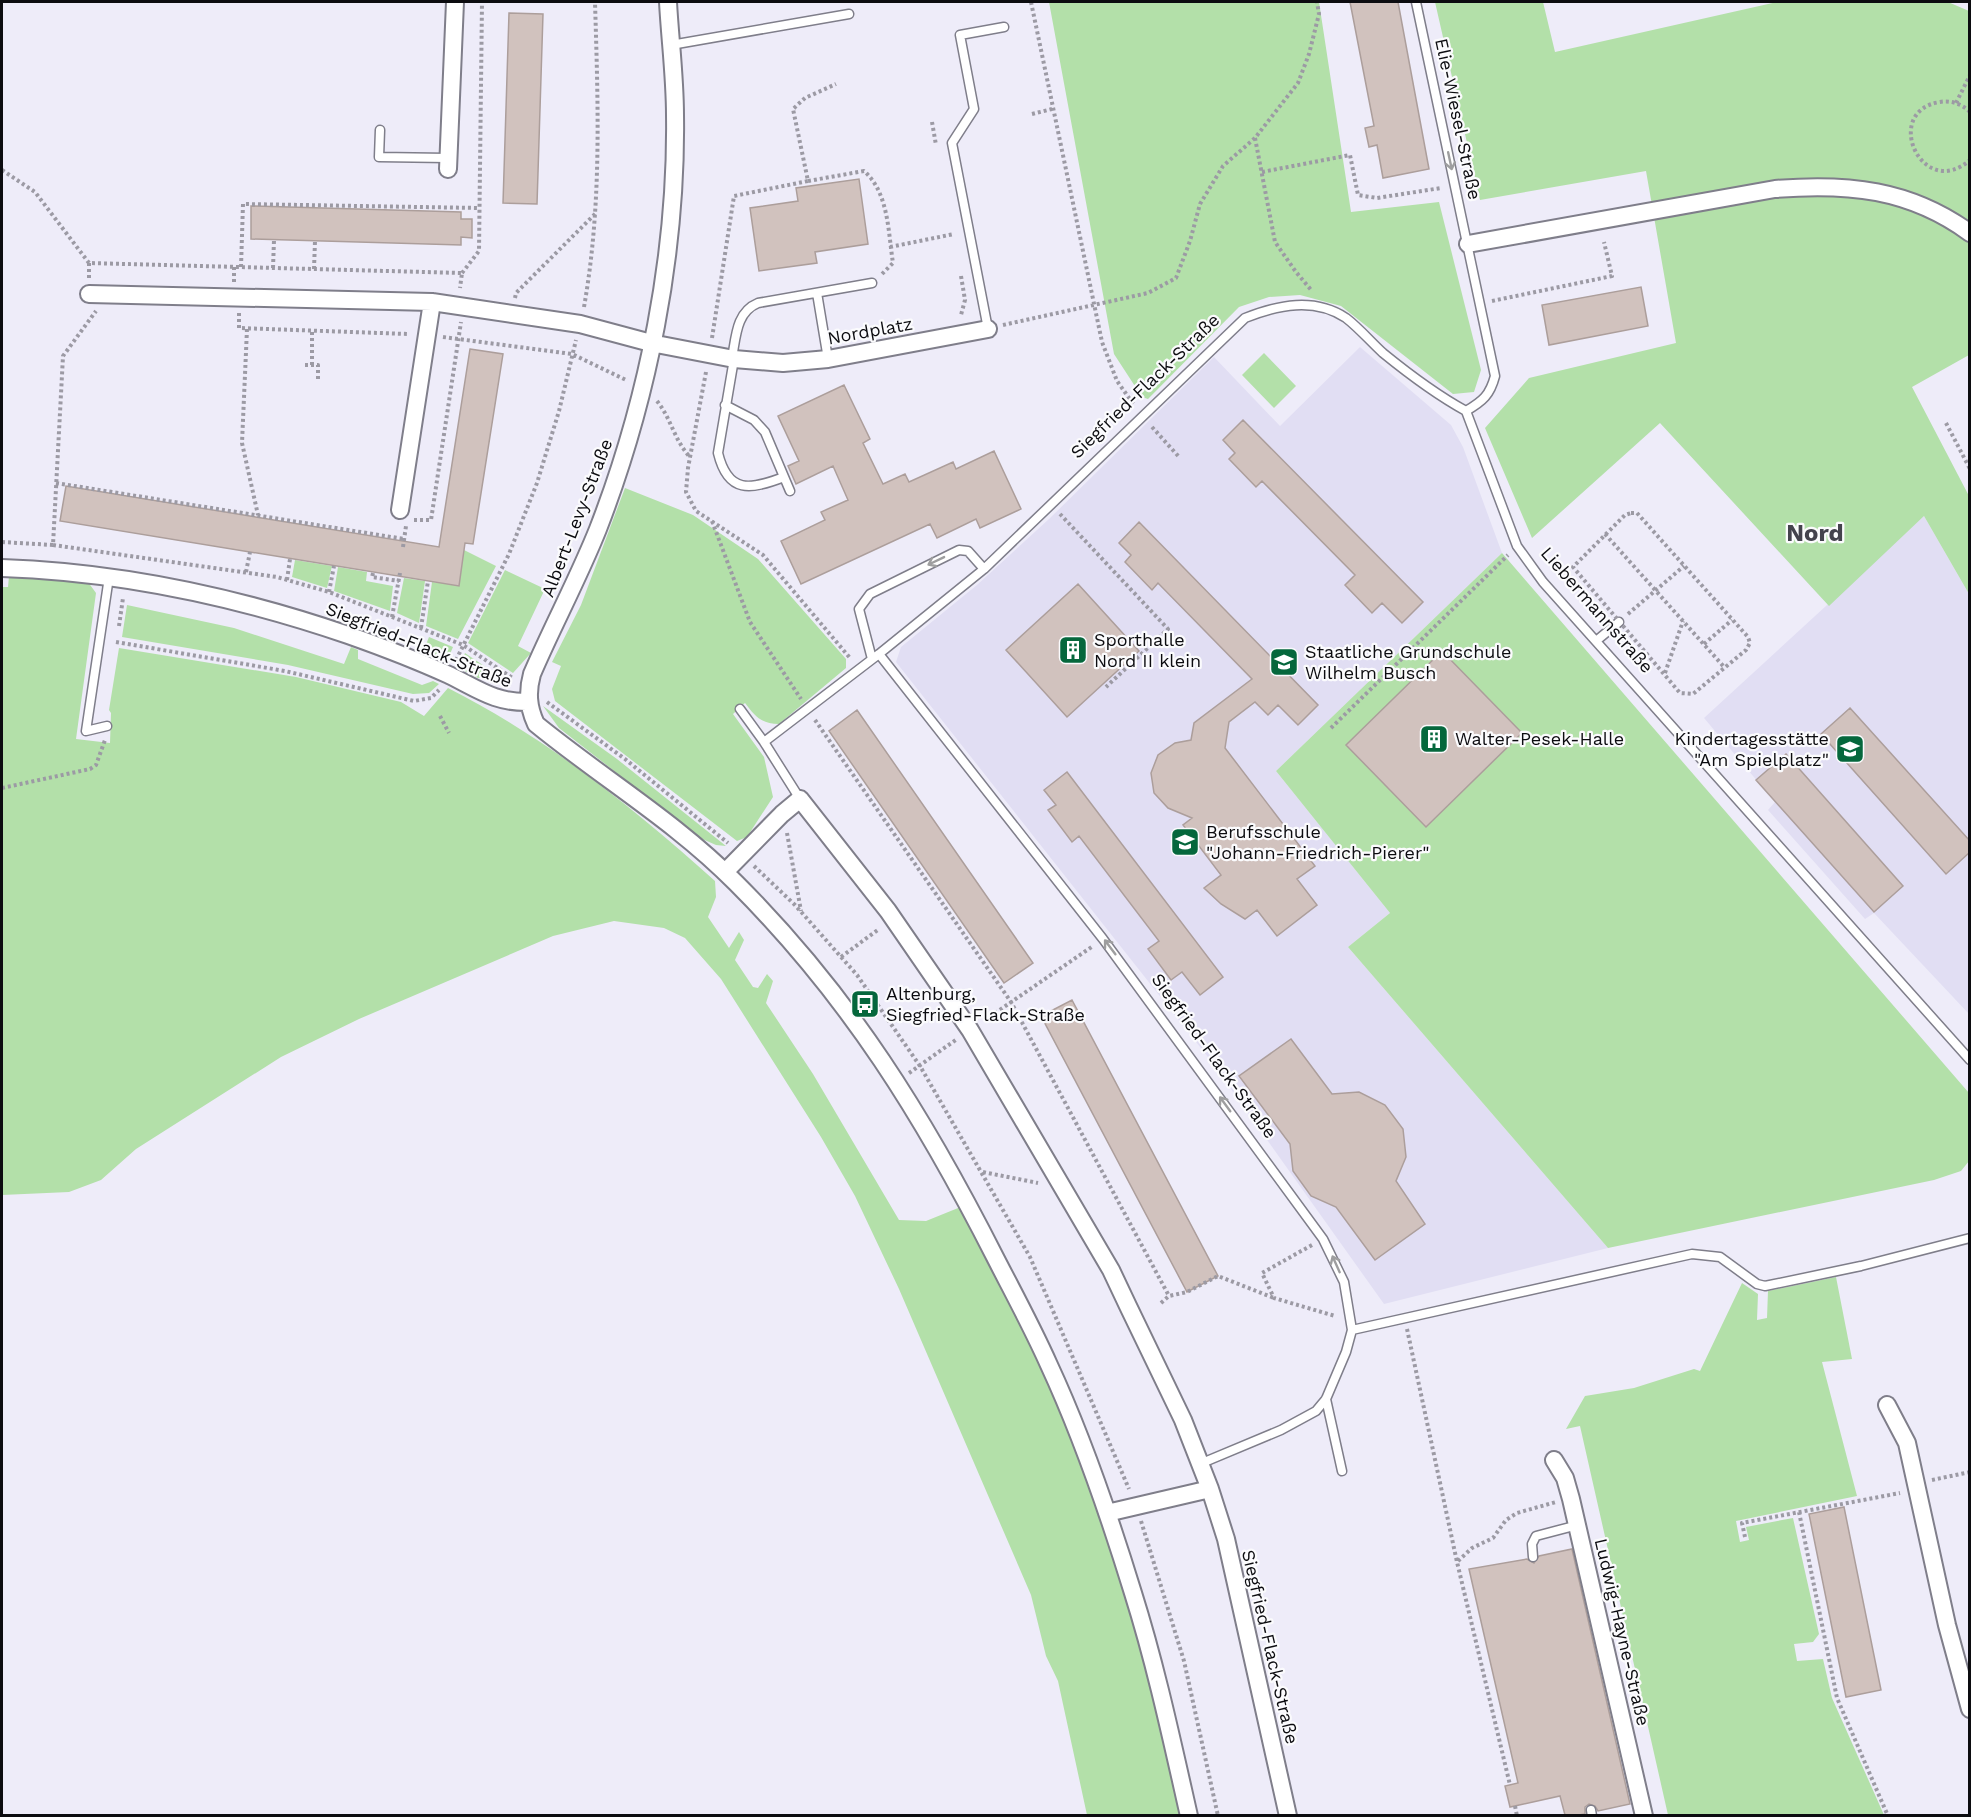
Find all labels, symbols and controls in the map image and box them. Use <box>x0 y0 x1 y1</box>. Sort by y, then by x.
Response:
street label: Elie-Wiesel-Straße <box>1431 36 1486 202</box>
one-way arrow <box>1445 151 1456 171</box>
street label: Siegfried-Flack-Straße <box>1066 309 1223 462</box>
street label: Nordplatz <box>826 313 914 348</box>
street label: Albert-Levy-Straße <box>537 436 616 600</box>
district label: Nord <box>1786 519 1844 547</box>
street label: Liebermannstraße <box>1537 542 1658 677</box>
one-way arrow <box>928 556 946 568</box>
street label: Siegfried-Flack-Straße <box>323 598 515 692</box>
place label: Sporthalle Nord II klein <box>1094 629 1201 671</box>
building icon: Sporthalle Nord II klein <box>1057 634 1089 666</box>
place label: Staatliche Grundschule Wilhelm Busch <box>1305 641 1511 683</box>
school or university icon: Staatliche Grundschule Wilhelm Busch <box>1268 646 1300 678</box>
building icon: Walter-Pesek-Halle <box>1418 723 1450 755</box>
place label: Walter-Pesek-Halle <box>1455 728 1624 749</box>
place label: Kindertagesstätte "Am Spielplatz" <box>1674 728 1829 770</box>
school or university icon: Kindertagesstätte "Am Spielplatz" <box>1834 733 1866 765</box>
place label: Berufsschule "Johann-Friedrich-Pierer" <box>1206 821 1430 863</box>
school or university icon: Berufsschule "Johann-Friedrich-Pierer" <box>1169 826 1201 858</box>
one-way arrow <box>1103 939 1116 955</box>
street label: Siegfried-Flack-Straße <box>1147 969 1281 1142</box>
place label: Altenburg, Siegfried-Flack-Straße <box>886 983 1085 1025</box>
bus stop icon: Altenburg, Siegfried-Flack-Straße <box>849 988 881 1020</box>
one-way arrow <box>1219 1097 1231 1113</box>
one-way arrow <box>1330 1255 1341 1274</box>
street label: Ludwig-Hayne-Straße <box>1591 1536 1654 1728</box>
street label: Siegfried-Flack-Straße <box>1238 1548 1303 1746</box>

